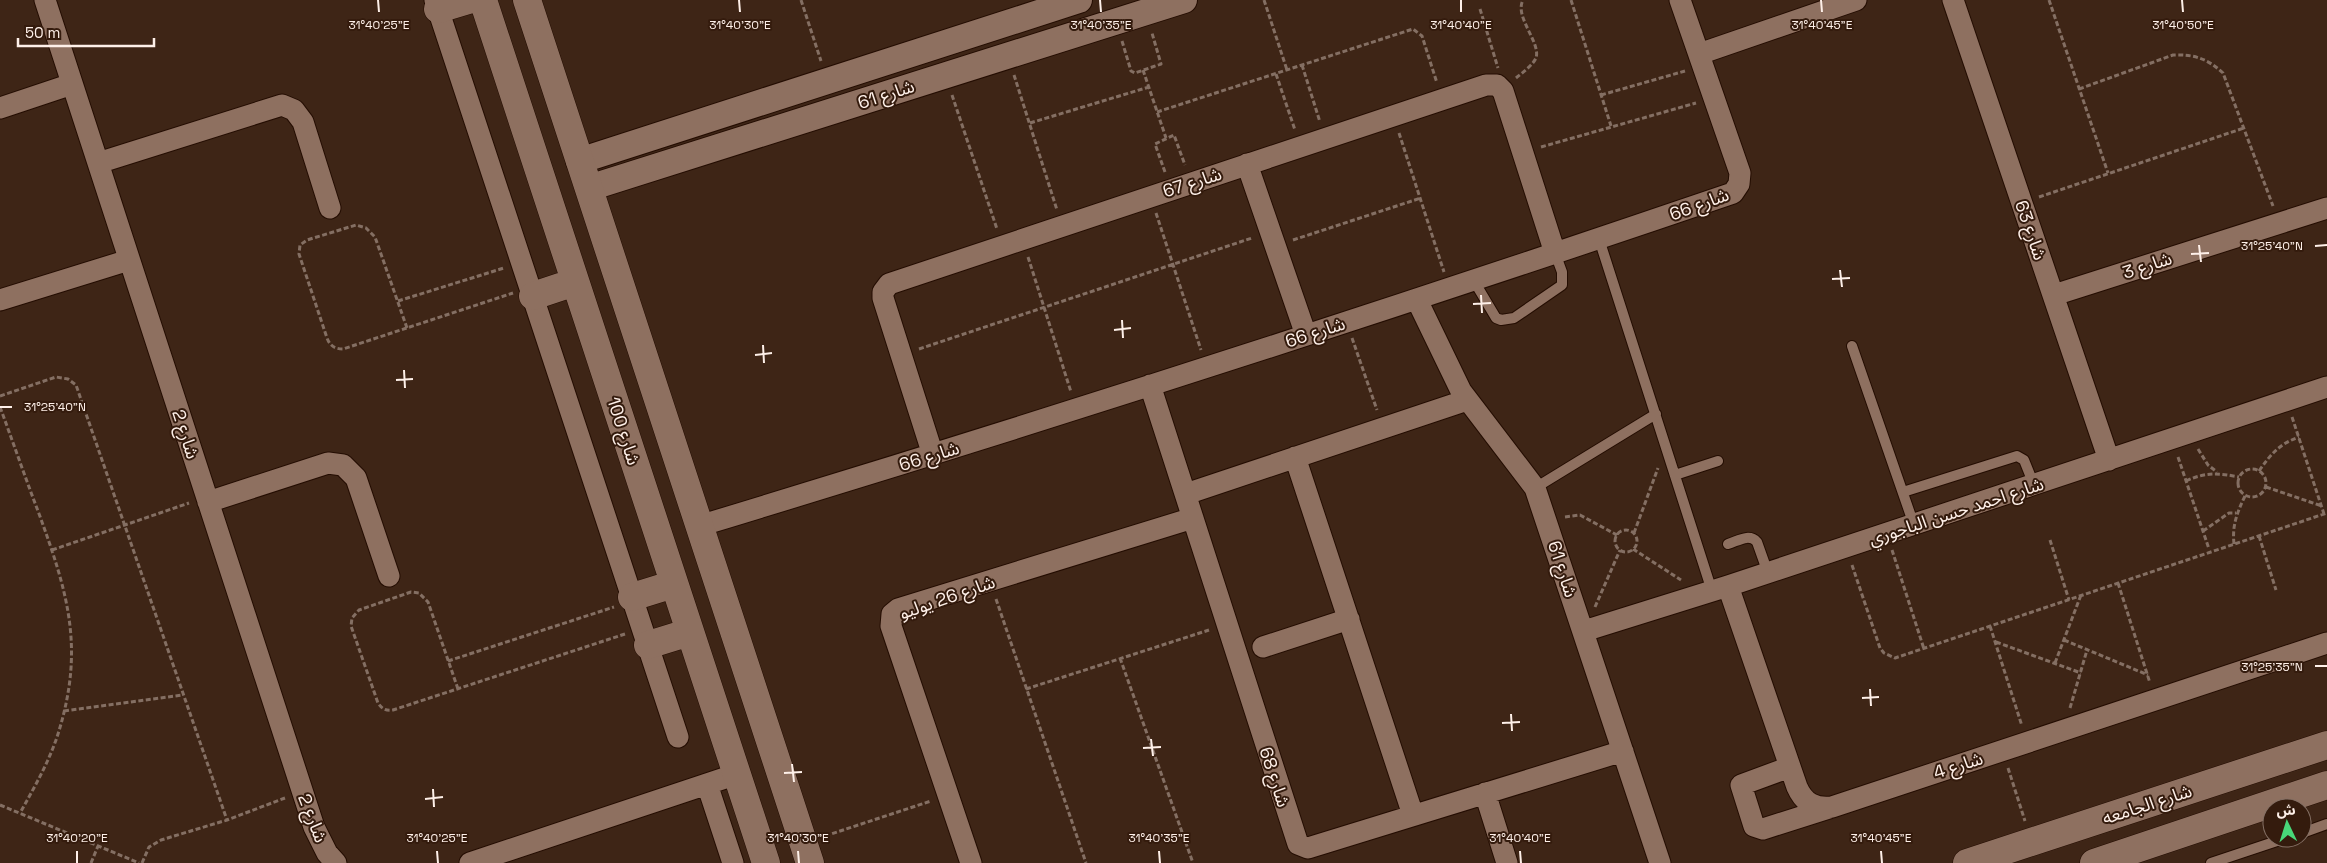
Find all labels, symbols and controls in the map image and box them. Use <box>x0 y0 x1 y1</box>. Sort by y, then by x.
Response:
scale bar <box>18 15 154 47</box>
text: 31°40'25"E <box>348 17 410 33</box>
text: 31°40'30"E <box>709 17 771 33</box>
text: 31°40'35"E <box>1070 17 1132 33</box>
text: 31°40'40"E <box>1430 17 1492 33</box>
text: 31°40'45"E <box>1792 17 1853 33</box>
text: 31°40'50"E <box>2152 17 2214 33</box>
text: 50 m <box>25 23 60 42</box>
street label: شارع 61 <box>855 74 918 117</box>
street label: شارع 67 <box>1160 162 1225 205</box>
street label: شارع 66 <box>1666 183 1733 228</box>
street label: شارع 63 <box>2007 197 2052 264</box>
text: 31°25'40"N <box>2241 238 2303 254</box>
street label: شارع 3 <box>2119 246 2176 287</box>
street label: شارع 66 <box>1282 312 1349 355</box>
street label: شارع 100 <box>599 394 646 469</box>
text: 31°25'40"N <box>24 399 86 415</box>
street label: شارع 2 <box>164 406 205 463</box>
street label: شارع 66 <box>896 436 963 479</box>
street label: شارع احمد حسن الباجوري <box>1866 472 2047 553</box>
street label: شارع 61 <box>1540 538 1583 601</box>
street label: شارع 26 يوليو <box>896 570 999 627</box>
text: 31°25'35"N <box>2241 659 2303 675</box>
street label: شارع 68 <box>1252 744 1296 811</box>
street label: شارع 4 <box>1930 746 1987 787</box>
street label: شارع الجامعه <box>2099 779 2196 832</box>
street label: شارع 2 <box>290 790 333 847</box>
north arrow <box>2262 798 2312 848</box>
text: ش <box>2276 800 2296 820</box>
text: 31°40'20"E <box>46 830 108 846</box>
text: 31°40'25"E <box>406 830 468 846</box>
text: 31°40'30"E <box>767 830 829 846</box>
text: 31°40'35"E <box>1128 830 1190 846</box>
text: 31°40'40"E <box>1489 830 1551 846</box>
text: 31°40'45"E <box>1851 830 1912 846</box>

